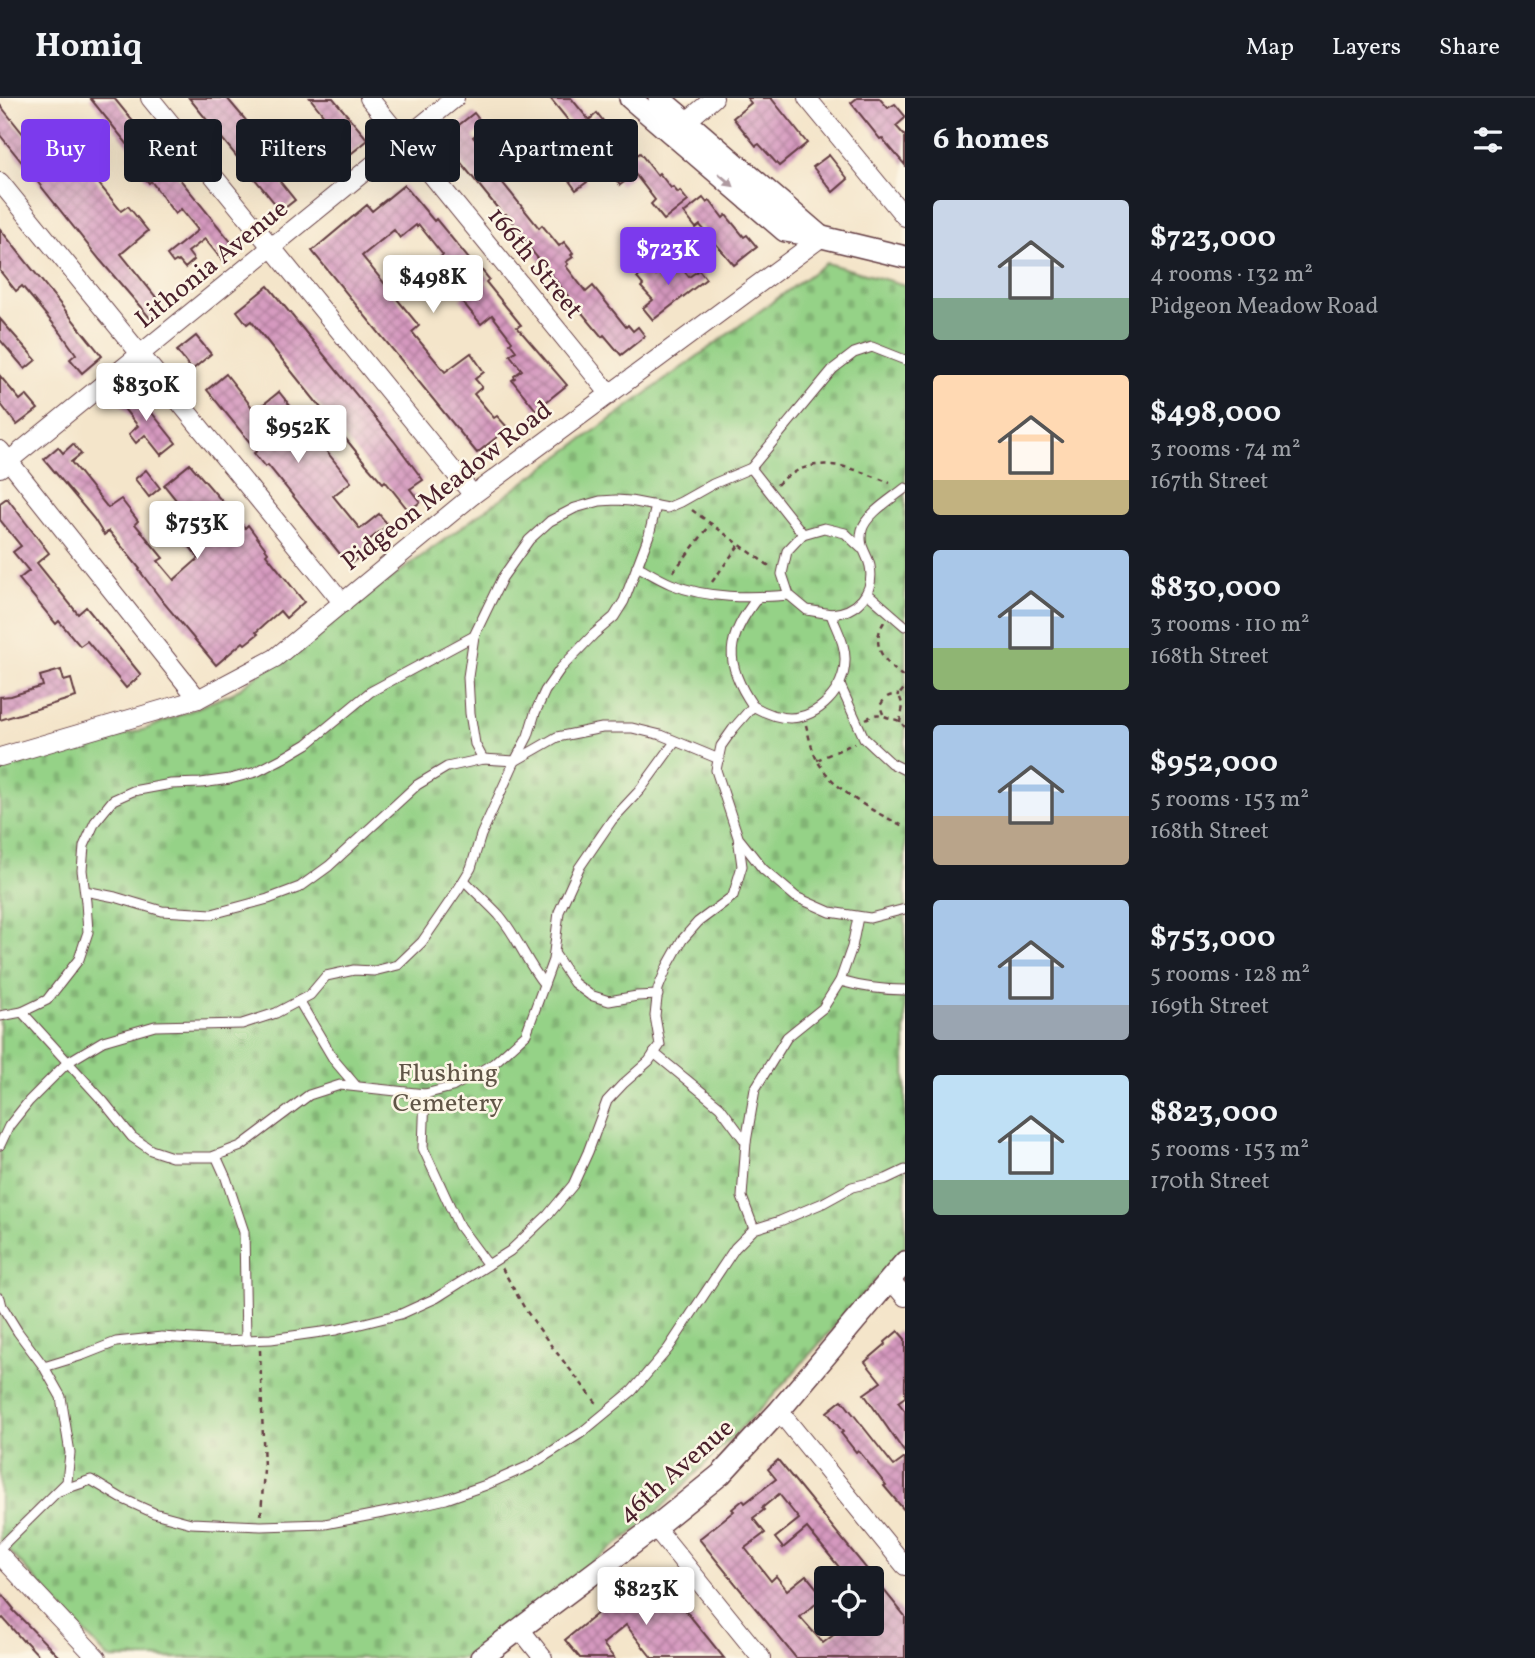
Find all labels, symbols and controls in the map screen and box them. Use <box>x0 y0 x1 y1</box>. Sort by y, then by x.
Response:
text: Homiq <box>35 25 142 71</box>
text: Map <box>1246 31 1294 65</box>
text: Layers <box>1332 31 1401 65</box>
text: Share <box>1439 31 1500 65</box>
chip: Buy <box>21 119 110 182</box>
chip: Rent <box>124 119 222 182</box>
chip: Filters <box>236 119 351 182</box>
chip: New <box>365 119 460 182</box>
chip: Apartment <box>474 119 638 182</box>
text: 6 homes <box>933 119 1049 161</box>
icon: filters <box>1469 121 1507 159</box>
one-way arrow <box>717 173 735 188</box>
street label: Lithonia Avenue <box>128 192 296 338</box>
street label: 166th Street <box>478 200 591 327</box>
text: $723,000 <box>1150 217 1276 259</box>
pin: $723K <box>619 228 717 287</box>
icon: home <box>989 228 1073 312</box>
text: $723K <box>636 234 700 266</box>
pin: $498K <box>384 256 482 315</box>
text: 4 rooms · 132 m² <box>1150 259 1313 291</box>
text: $498K <box>399 262 467 294</box>
text: Pidgeon Meadow Road <box>1150 291 1378 323</box>
pin: $830K <box>97 364 195 423</box>
text: $830K <box>112 370 180 402</box>
text: $498,000 <box>1150 392 1281 434</box>
street label: Pidgeon Meadow Road <box>334 393 560 580</box>
icon: home <box>989 403 1073 487</box>
pin: $952K <box>249 406 347 465</box>
text: $952K <box>265 412 331 444</box>
text: 3 rooms · 74 m² <box>1150 434 1300 466</box>
text: 167th Street <box>1150 466 1268 498</box>
pin: $753K <box>148 502 246 561</box>
text: $753K <box>165 508 229 540</box>
text: $830,000 <box>1150 567 1281 609</box>
icon: home <box>989 578 1073 662</box>
text: 3 rooms · 110 m² <box>1150 609 1310 641</box>
text: 168th Street <box>1150 641 1269 673</box>
text: $952,000 <box>1150 742 1278 784</box>
icon: home <box>989 753 1073 837</box>
text: 5 rooms · 153 m² <box>1150 784 1309 816</box>
text: 168th Street <box>1150 816 1269 848</box>
text: $753,000 <box>1150 917 1276 959</box>
icon: home <box>989 928 1073 1012</box>
text: 5 rooms · 128 m² <box>1150 959 1310 991</box>
text: 169th Street <box>1150 991 1269 1023</box>
park label: Flushing Cemetery <box>393 1056 503 1122</box>
text: $823,000 <box>1150 1092 1278 1134</box>
icon: home <box>989 1103 1073 1187</box>
text: 5 rooms · 153 m² <box>1150 1134 1309 1166</box>
text: 170th Street <box>1150 1166 1270 1198</box>
street label: 46th Avenue <box>610 1411 742 1532</box>
map controls <box>814 1566 884 1636</box>
button: locate <box>814 1566 884 1636</box>
pin: $823K <box>597 1568 695 1627</box>
text: $823K <box>613 1574 679 1606</box>

